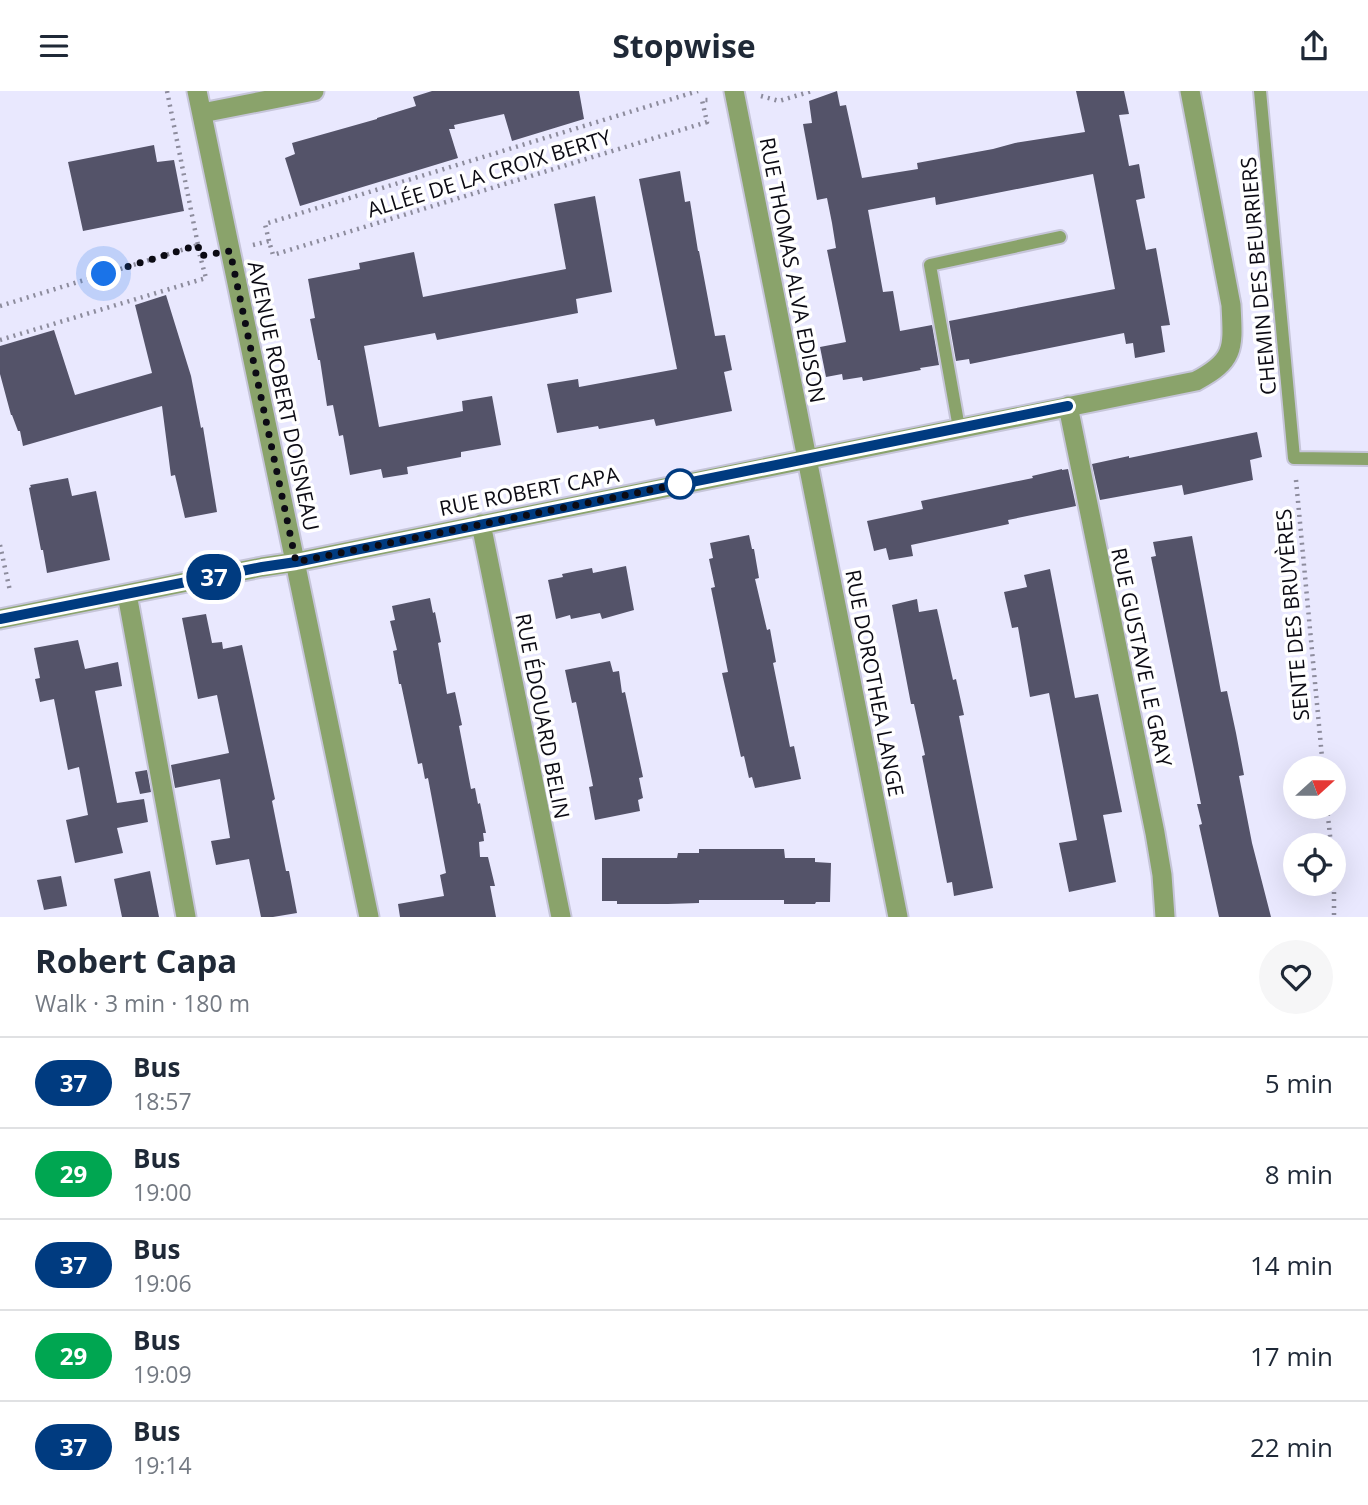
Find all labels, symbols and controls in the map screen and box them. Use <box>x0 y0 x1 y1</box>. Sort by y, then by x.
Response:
text: Stopwise <box>612 24 756 67</box>
icon: menu <box>35 27 73 65</box>
icon: share <box>1295 27 1333 65</box>
street label: ALLÉE DE LA CROIX BERTY <box>364 122 615 223</box>
street label: RUE THOMAS ALVA EDISON <box>754 135 832 405</box>
street label: CHEMIN DES BEURRIERS <box>1234 156 1282 396</box>
your location <box>86 256 121 291</box>
street label: AVENUE ROBERT DOISNEAU <box>242 258 326 534</box>
street label: RUE ROBERT CAPA <box>437 460 622 522</box>
unlabelled marker <box>665 469 695 499</box>
street label: SENTE DES BRUYÈRES <box>1269 508 1315 722</box>
street label: RUE GUSTAVE LE GRAY <box>1105 545 1179 769</box>
line badge: 37 <box>182 554 246 600</box>
text: 37 <box>200 560 228 593</box>
street label: RUE DOROTHEA LANGE <box>839 567 911 799</box>
street label: RUE ÉDOUARD BELIN <box>509 611 577 821</box>
north arrow <box>1283 756 1346 819</box>
map controls <box>1283 756 1346 896</box>
button: locate <box>1283 833 1346 896</box>
text: Robert Capa <box>35 938 237 983</box>
button: heart <box>1259 940 1333 1014</box>
text: Walk · 3 min · 180 m <box>35 987 250 1019</box>
text: Bus <box>133 1049 180 1085</box>
text: 5 min <box>1265 1065 1333 1101</box>
text: 37 <box>60 1066 87 1099</box>
text: 18:57 <box>133 1085 192 1117</box>
text: Bus <box>133 1140 180 1176</box>
text: 8 min <box>1265 1156 1333 1192</box>
text: 29 <box>60 1157 87 1190</box>
text: 19:00 <box>133 1176 192 1208</box>
text: Bus <box>133 1231 180 1267</box>
text: 14 min <box>1250 1247 1333 1283</box>
text: 37 <box>60 1248 87 1281</box>
text: 19:06 <box>133 1267 192 1299</box>
text: Bus <box>133 1322 180 1358</box>
text: 17 min <box>1250 1338 1333 1374</box>
text: 29 <box>60 1339 87 1372</box>
text: 19:09 <box>133 1358 192 1390</box>
text: Bus <box>133 1413 180 1449</box>
text: 22 min <box>1250 1429 1333 1465</box>
text: 37 <box>60 1430 87 1463</box>
text: 19:14 <box>133 1449 192 1481</box>

